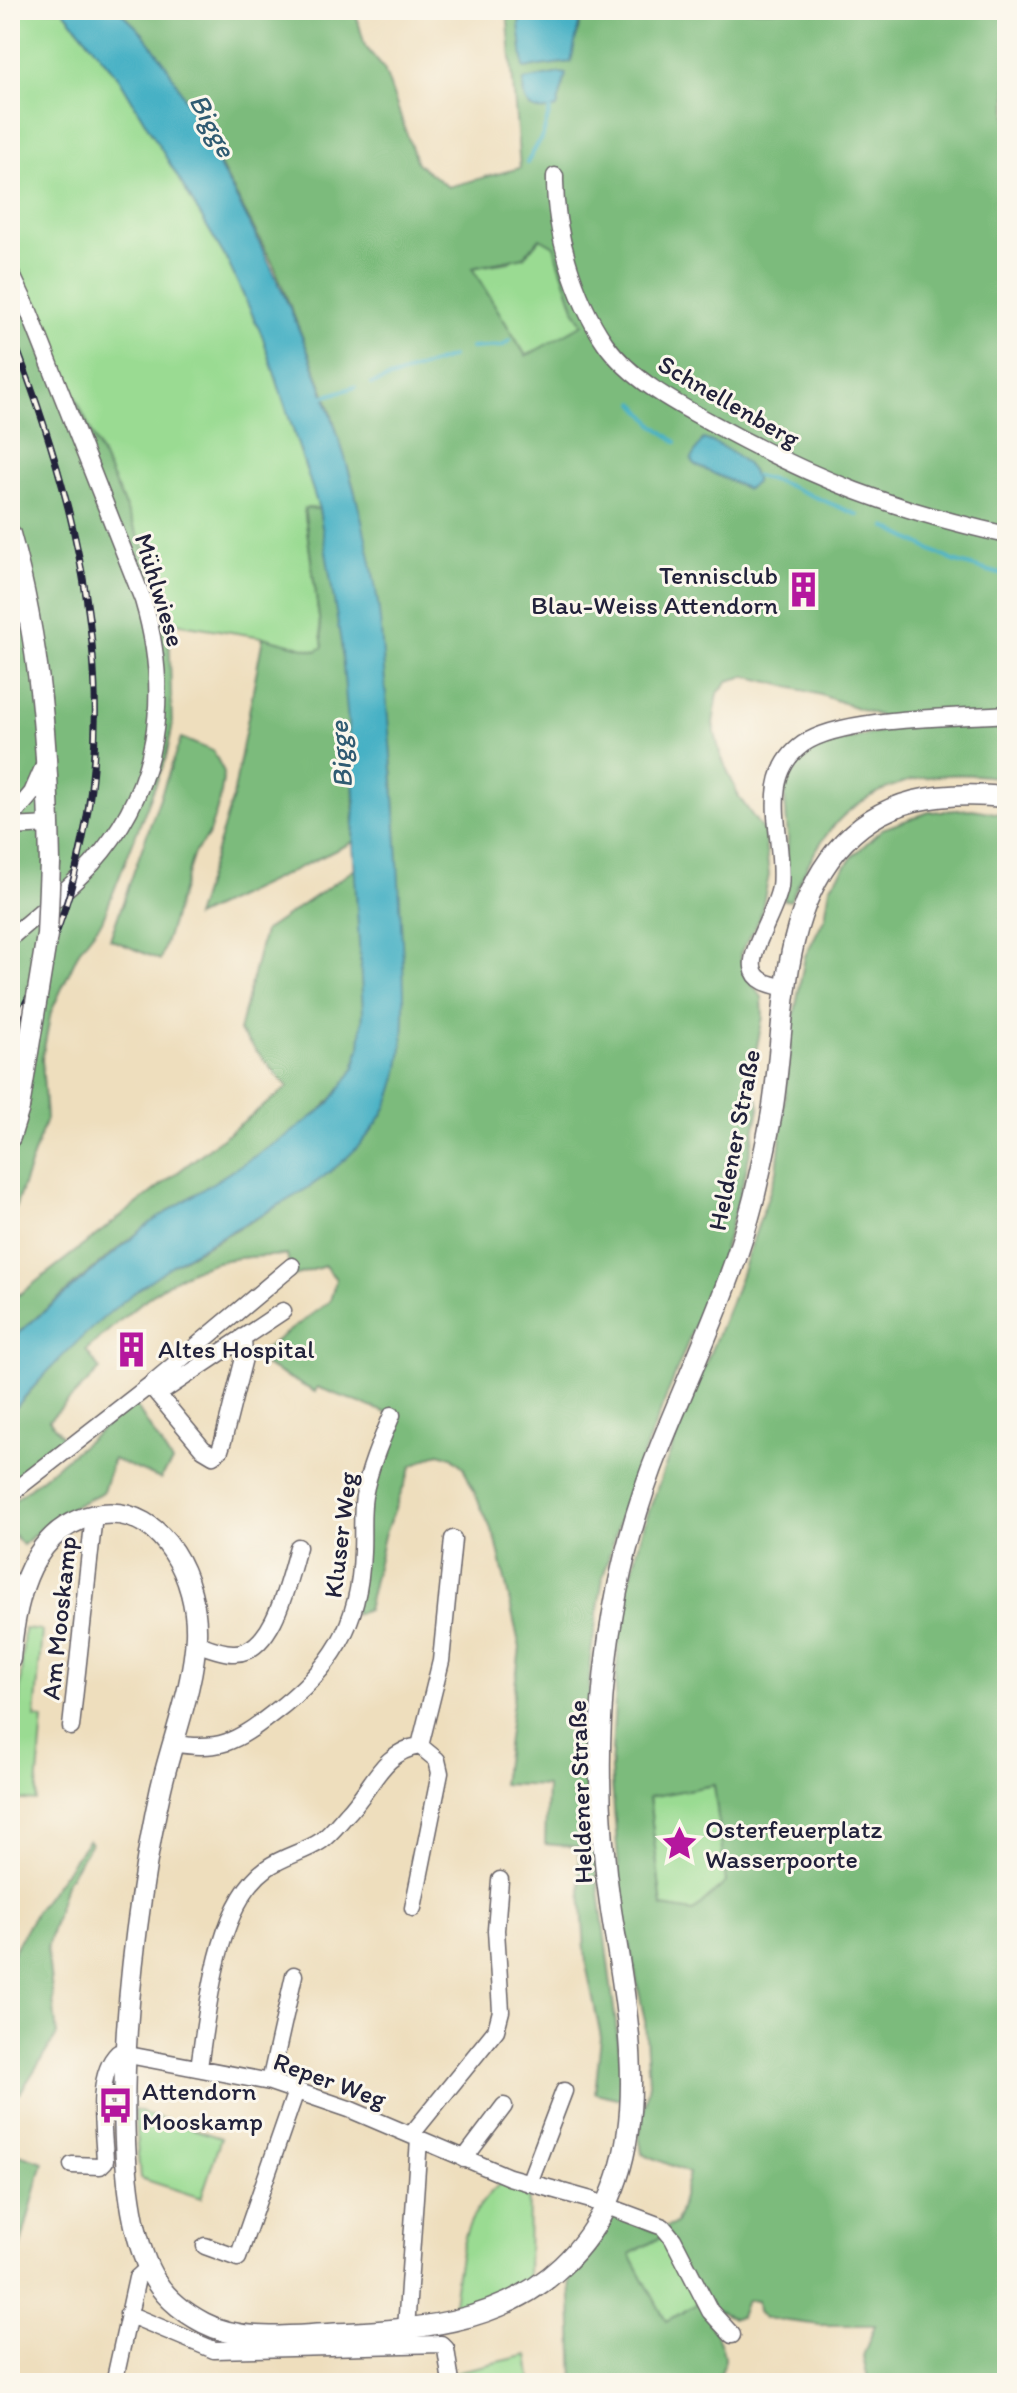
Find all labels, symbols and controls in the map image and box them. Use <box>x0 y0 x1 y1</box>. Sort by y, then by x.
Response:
water label: Bigge <box>182 87 245 164</box>
street label: Schnellenberg <box>652 348 806 455</box>
street label: Mühlwiese <box>128 529 192 651</box>
place label: Tennisclub Blau-Weiss Attendorn <box>531 559 778 621</box>
building icon: Tennisclub Blau-Weiss Attendorn <box>785 571 823 609</box>
water label: Bigge <box>321 719 359 790</box>
street label: Heldener Straße <box>701 1047 767 1233</box>
building icon: Altes Hospital <box>113 1330 151 1368</box>
place label: Altes Hospital <box>158 1333 315 1365</box>
street label: Kluser Weg <box>316 1470 364 1600</box>
street label: Am Mooskamp <box>34 1535 84 1701</box>
street label: Heldener Straße <box>561 1700 599 1884</box>
place label: Osterfeuerplatz Wasserpoorte <box>705 1813 882 1875</box>
place icon: Osterfeuerplatz Wasserpoorte <box>660 1825 698 1863</box>
street label: Reper Weg <box>269 2045 391 2115</box>
place label: Attendorn Mooskamp <box>142 2075 263 2137</box>
bus stop icon: Attendorn Mooskamp <box>97 2087 135 2125</box>

